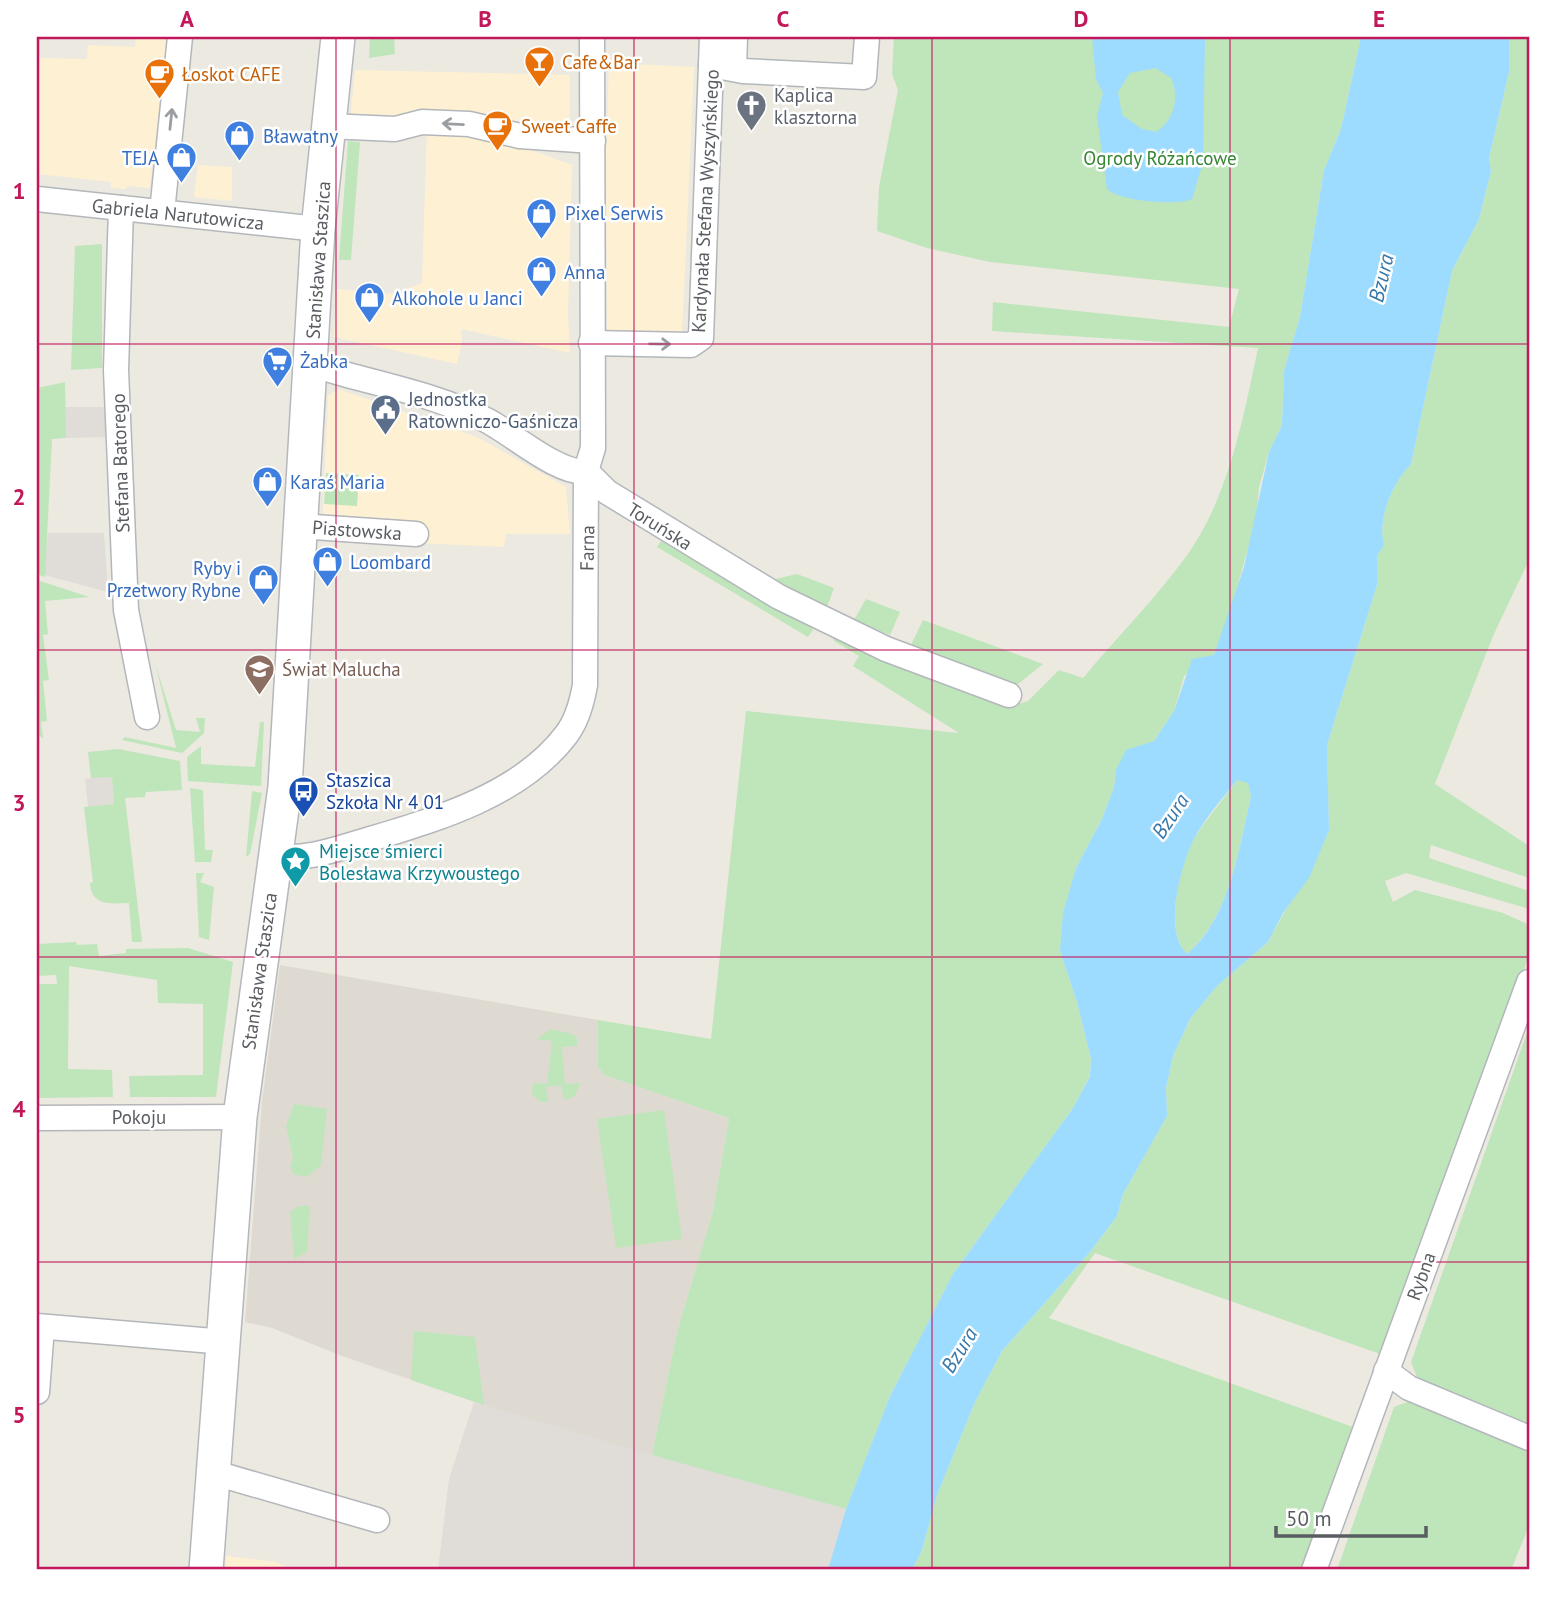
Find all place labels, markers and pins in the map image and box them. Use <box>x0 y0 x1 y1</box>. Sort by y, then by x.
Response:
bar icon: Cafe&Bar <box>522 45 556 89</box>
place label: Cafe&Bar <box>562 50 640 74</box>
cafe icon: Łoskot CAFE <box>142 57 176 101</box>
place label: Łoskot CAFE <box>182 62 281 86</box>
place label: Kaplica klasztorna <box>774 83 857 129</box>
church icon: Kaplica klasztorna <box>734 89 768 133</box>
cafe icon: Sweet Caffe <box>481 109 515 153</box>
place label: Sweet Caffe <box>521 114 617 138</box>
shop icon: Bławatny <box>223 119 257 163</box>
place label: Bławatny <box>263 124 338 148</box>
shop icon: TEJA <box>165 141 199 185</box>
place label: TEJA <box>122 146 159 170</box>
shop icon: Pixel Serwis <box>525 196 559 240</box>
place label: Pixel Serwis <box>565 201 664 225</box>
shop icon: Anna <box>524 255 558 299</box>
place label: Anna <box>564 260 605 284</box>
shop icon: Alkohole u Janci <box>352 281 386 325</box>
place label: Alkohole u Janci <box>392 286 523 310</box>
supermarket icon: Żabka <box>260 344 294 388</box>
place label: Żabka <box>300 349 348 373</box>
place label: Jednostka Ratowniczo-Gaśnicza <box>407 387 578 433</box>
public building icon: Jednostka Ratowniczo-Gaśnicza <box>368 393 402 437</box>
shop icon: Karaś Maria <box>250 465 284 509</box>
place label: Karaś Maria <box>290 470 385 494</box>
shop icon: Loombard <box>310 545 344 589</box>
place label: Loombard <box>350 550 431 574</box>
place label: Ryby i Przetwory Rybne <box>107 556 241 602</box>
shop icon: Ryby i Przetwory Rybne <box>247 562 281 606</box>
school or university icon: Świat Malucha <box>242 652 276 696</box>
place label: Świat Malucha <box>282 657 401 681</box>
place label: Staszica Szkoła Nr 4 01 <box>326 768 444 814</box>
bus stop icon: Staszica Szkoła Nr 4 01 <box>286 774 320 818</box>
place label: Miejsce śmierci Bolesława Krzywoustego <box>319 839 520 885</box>
place icon: Miejsce śmierci Bolesława Krzywoustego <box>279 845 313 889</box>

